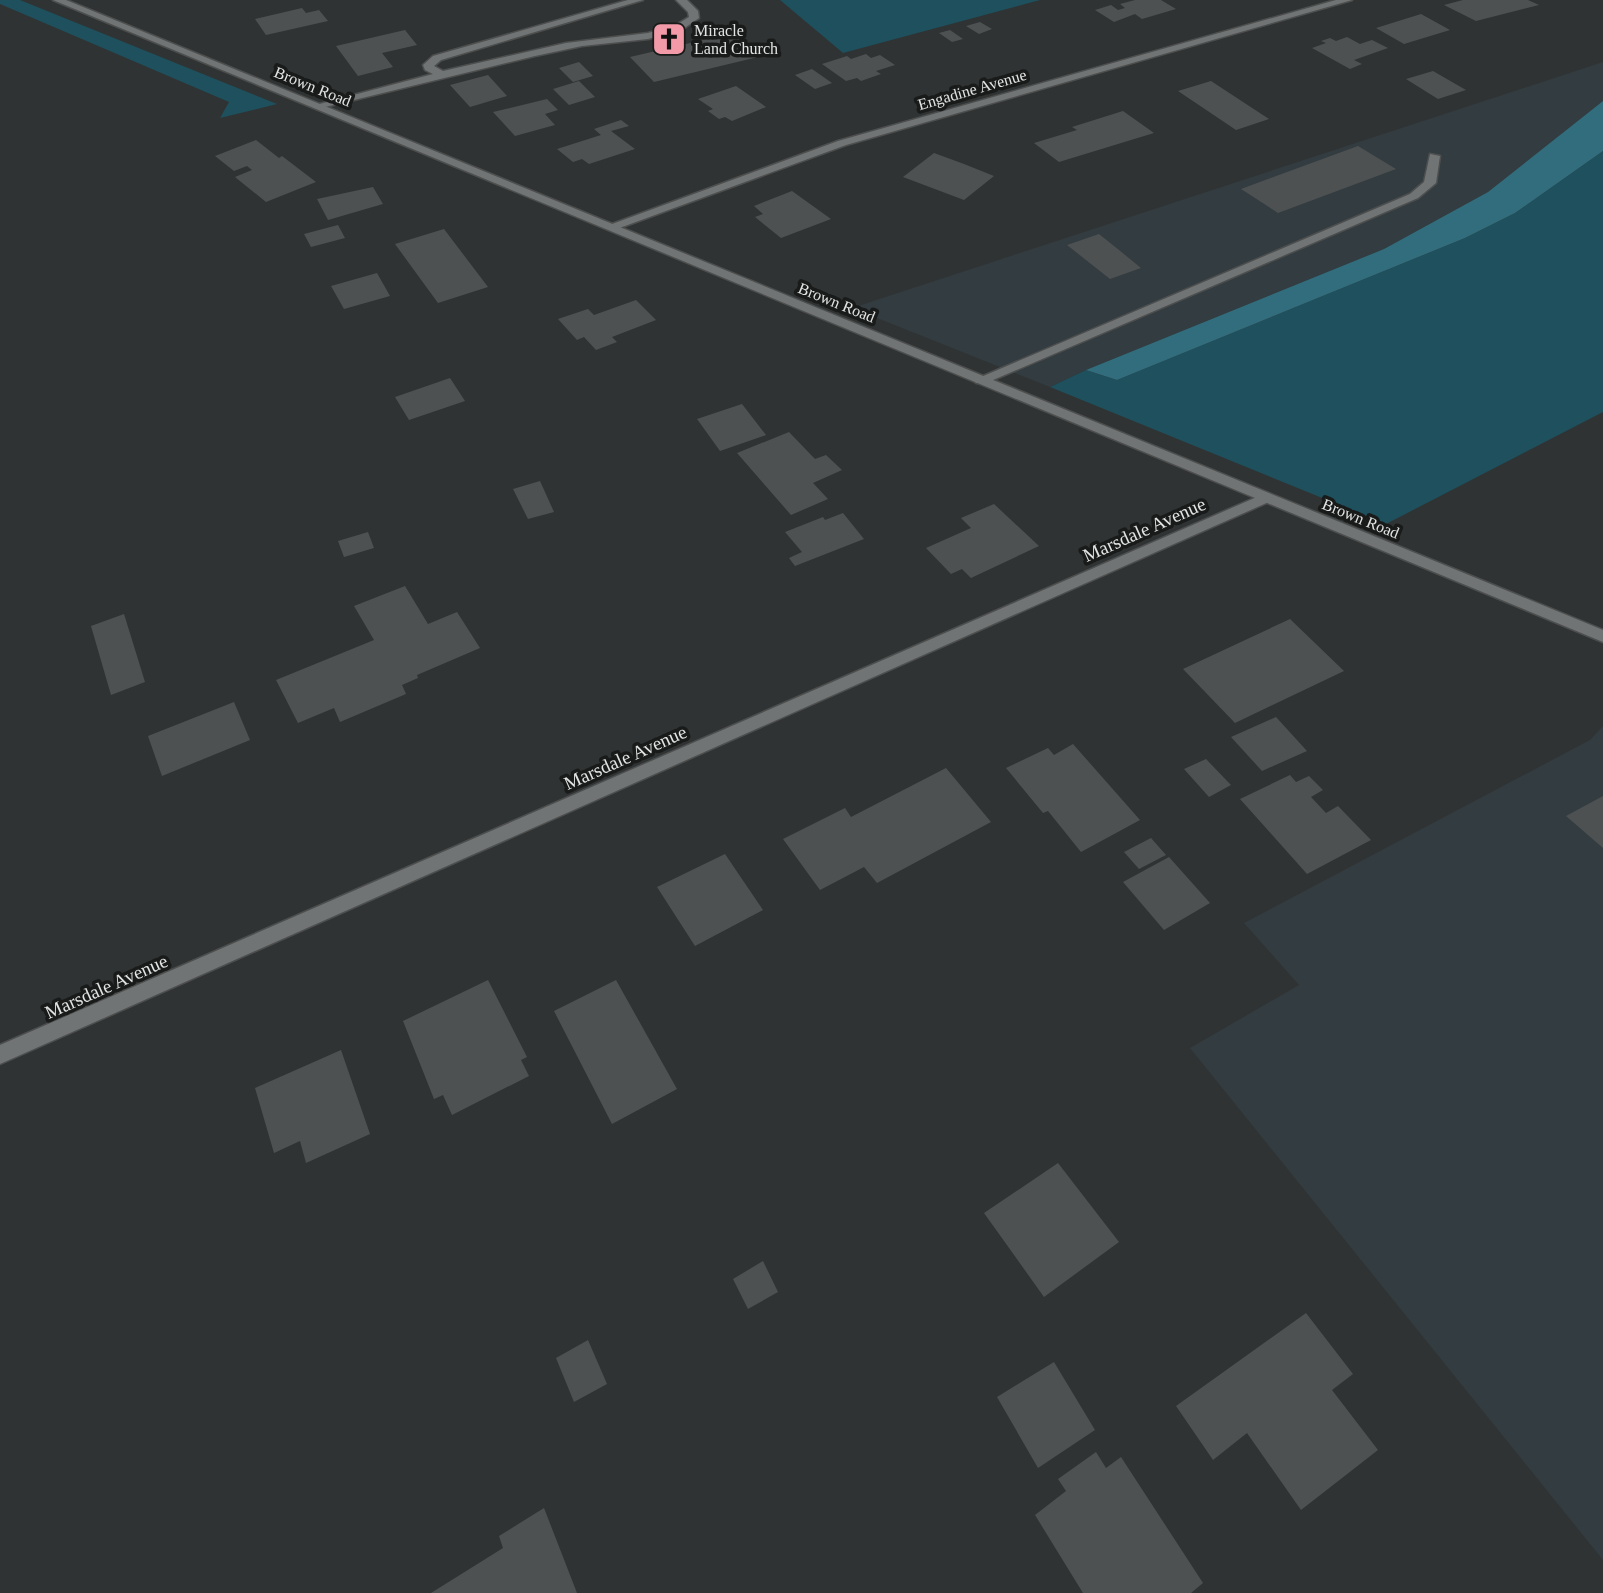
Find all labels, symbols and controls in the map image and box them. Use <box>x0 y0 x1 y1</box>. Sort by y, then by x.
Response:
church icon: Miracle Land Church <box>650 20 688 58</box>
place label: Miracle Land Church <box>694 22 778 57</box>
street label: Brown Road <box>272 63 354 110</box>
street label: Engadine Avenue <box>916 66 1029 114</box>
street label: Brown Road <box>796 279 878 326</box>
street label: Marsdale Avenue <box>1080 493 1209 566</box>
street label: Brown Road <box>1320 495 1402 542</box>
street label: Marsdale Avenue <box>561 721 690 794</box>
street label: Marsdale Avenue <box>42 950 171 1023</box>

